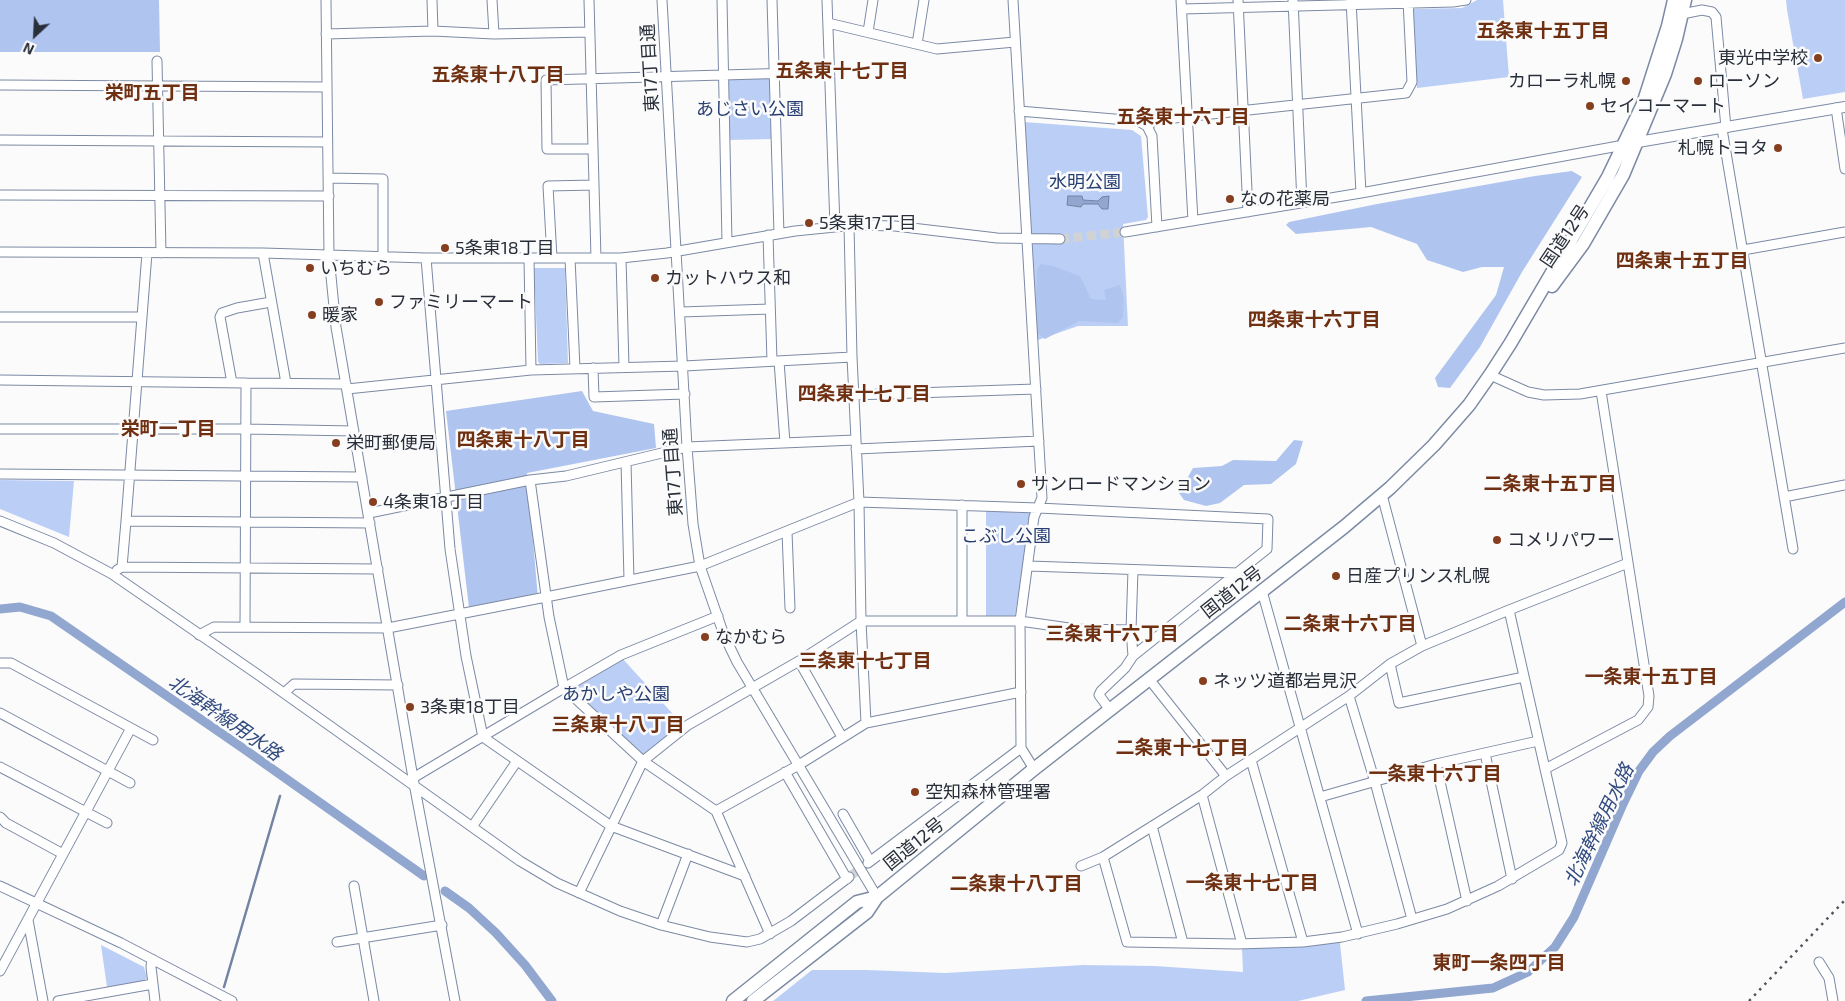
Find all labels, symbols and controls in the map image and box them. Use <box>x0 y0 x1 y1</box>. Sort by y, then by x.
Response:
north arrow <box>10 10 60 60</box>
district label: 五条東十五丁目 <box>1477 20 1609 42</box>
street label: 東17丁目通 <box>637 23 663 113</box>
text: N <box>20 39 37 59</box>
place label: 東光中学校 <box>1718 47 1808 69</box>
marker: 東光中学校 <box>1812 52 1824 64</box>
district label: 五条東十七丁目 <box>776 60 908 82</box>
district label: 五条東十八丁目 <box>432 64 564 86</box>
place label: カローラ札幌 <box>1508 70 1616 92</box>
place label: ローソン <box>1708 70 1780 92</box>
marker: カローラ札幌 <box>1620 75 1632 87</box>
marker: ローソン <box>1692 75 1704 87</box>
district label: 栄町五丁目 <box>105 82 199 104</box>
place label: セイコーマート <box>1600 95 1726 117</box>
park label: あじさい公園 <box>696 98 804 120</box>
marker: セイコーマート <box>1584 100 1596 112</box>
district label: 五条東十六丁目 <box>1117 106 1249 128</box>
place label: 札幌トヨタ <box>1678 137 1768 159</box>
marker: 札幌トヨタ <box>1772 142 1784 154</box>
park label: 水明公園 <box>1049 171 1121 193</box>
place label: なの花薬局 <box>1240 188 1330 210</box>
marker: なの花薬局 <box>1224 193 1236 205</box>
street label: 国道12号 <box>1536 200 1594 272</box>
place label: 5条東17丁目 <box>819 212 917 234</box>
marker: 5条東17丁目 <box>803 217 815 229</box>
place label: 5条東18丁目 <box>455 237 555 259</box>
marker: 5条東18丁目 <box>439 242 451 254</box>
district label: 四条東十五丁目 <box>1616 250 1748 272</box>
place label: いちむら <box>320 257 392 279</box>
marker: いちむら <box>304 262 316 274</box>
place label: カットハウス和 <box>665 267 791 289</box>
marker: カットハウス和 <box>649 272 661 284</box>
place label: ファミリーマート <box>389 291 533 313</box>
marker: ファミリーマート <box>373 296 385 308</box>
place label: 暖家 <box>322 304 358 326</box>
marker: 暖家 <box>306 309 318 321</box>
district label: 四条東十六丁目 <box>1248 309 1380 331</box>
district label: 四条東十七丁目 <box>798 383 930 405</box>
district label: 栄町一丁目 <box>121 418 215 440</box>
street label: 東17丁目通 <box>659 427 687 517</box>
district label: 四条東十八丁目 <box>457 429 589 451</box>
place label: 栄町郵便局 <box>346 432 436 454</box>
marker: 栄町郵便局 <box>330 437 342 449</box>
place label: サンロードマンション <box>1031 473 1211 495</box>
district label: 二条東十五丁目 <box>1484 473 1616 495</box>
marker: サンロードマンション <box>1015 478 1027 490</box>
place label: 4条東18丁目 <box>383 491 484 513</box>
marker: 4条東18丁目 <box>367 496 379 508</box>
park label: こぶし公園 <box>961 525 1051 547</box>
place label: コメリパワー <box>1507 529 1615 551</box>
marker: コメリパワー <box>1491 534 1503 546</box>
street label: 国道12号 <box>1197 562 1267 622</box>
place label: 日産プリンス札幌 <box>1346 565 1490 587</box>
marker: 日産プリンス札幌 <box>1330 570 1342 582</box>
district label: 二条東十六丁目 <box>1284 613 1416 635</box>
district label: 三条東十六丁目 <box>1046 623 1178 645</box>
place label: なかむら <box>715 626 787 648</box>
marker: なかむら <box>699 631 711 643</box>
district label: 三条東十七丁目 <box>799 650 931 672</box>
district label: 一条東十五丁目 <box>1585 666 1717 688</box>
place label: ネッツ道都岩見沢 <box>1213 670 1357 692</box>
water label: 北海幹線用水路 <box>164 671 286 765</box>
marker: ネッツ道都岩見沢 <box>1197 675 1209 687</box>
park label: あかしや公園 <box>562 683 670 705</box>
place label: 3条東18丁目 <box>420 696 520 718</box>
marker: 3条東18丁目 <box>404 701 416 713</box>
district label: 三条東十八丁目 <box>552 714 684 736</box>
district label: 二条東十七丁目 <box>1116 737 1248 759</box>
water label: 北海幹線用水路 <box>1560 760 1638 890</box>
district label: 一条東十六丁目 <box>1369 763 1501 785</box>
place label: 空知森林管理署 <box>925 781 1051 803</box>
marker: 空知森林管理署 <box>909 786 921 798</box>
street label: 国道12号 <box>880 813 948 875</box>
district label: 一条東十七丁目 <box>1186 872 1318 894</box>
district label: 二条東十八丁目 <box>950 873 1082 895</box>
district label: 東町一条四丁目 <box>1433 952 1565 974</box>

